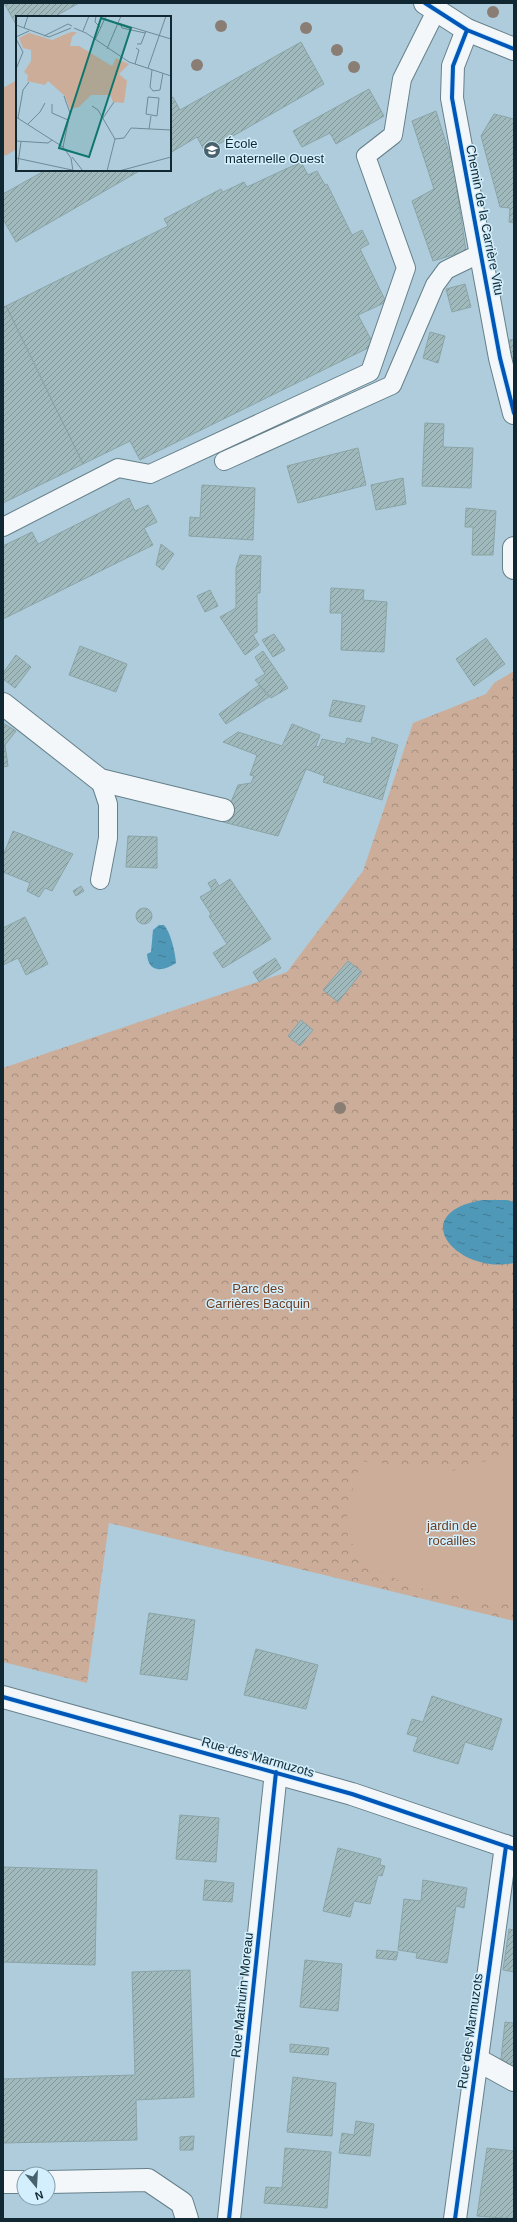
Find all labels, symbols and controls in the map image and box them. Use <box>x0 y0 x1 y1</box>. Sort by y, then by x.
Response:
inset map <box>16 16 171 171</box>
place label: École maternelle Ouest <box>225 136 324 166</box>
school or university icon: École maternelle Ouest <box>202 140 222 160</box>
street label: Chemin de la Carrière Vitu <box>463 143 507 297</box>
park label: Parc des Carrières Bacquin <box>206 1281 310 1311</box>
park label: jardin de rocailles <box>426 1518 477 1548</box>
street label: Rue des Marmuzots <box>200 1734 316 1780</box>
street label: Rue Mathurin Moreau <box>228 1932 256 2058</box>
street label: Rue des Marmuzots <box>454 1972 486 2090</box>
north arrow <box>16 2166 56 2206</box>
text: N <box>33 2189 45 2202</box>

